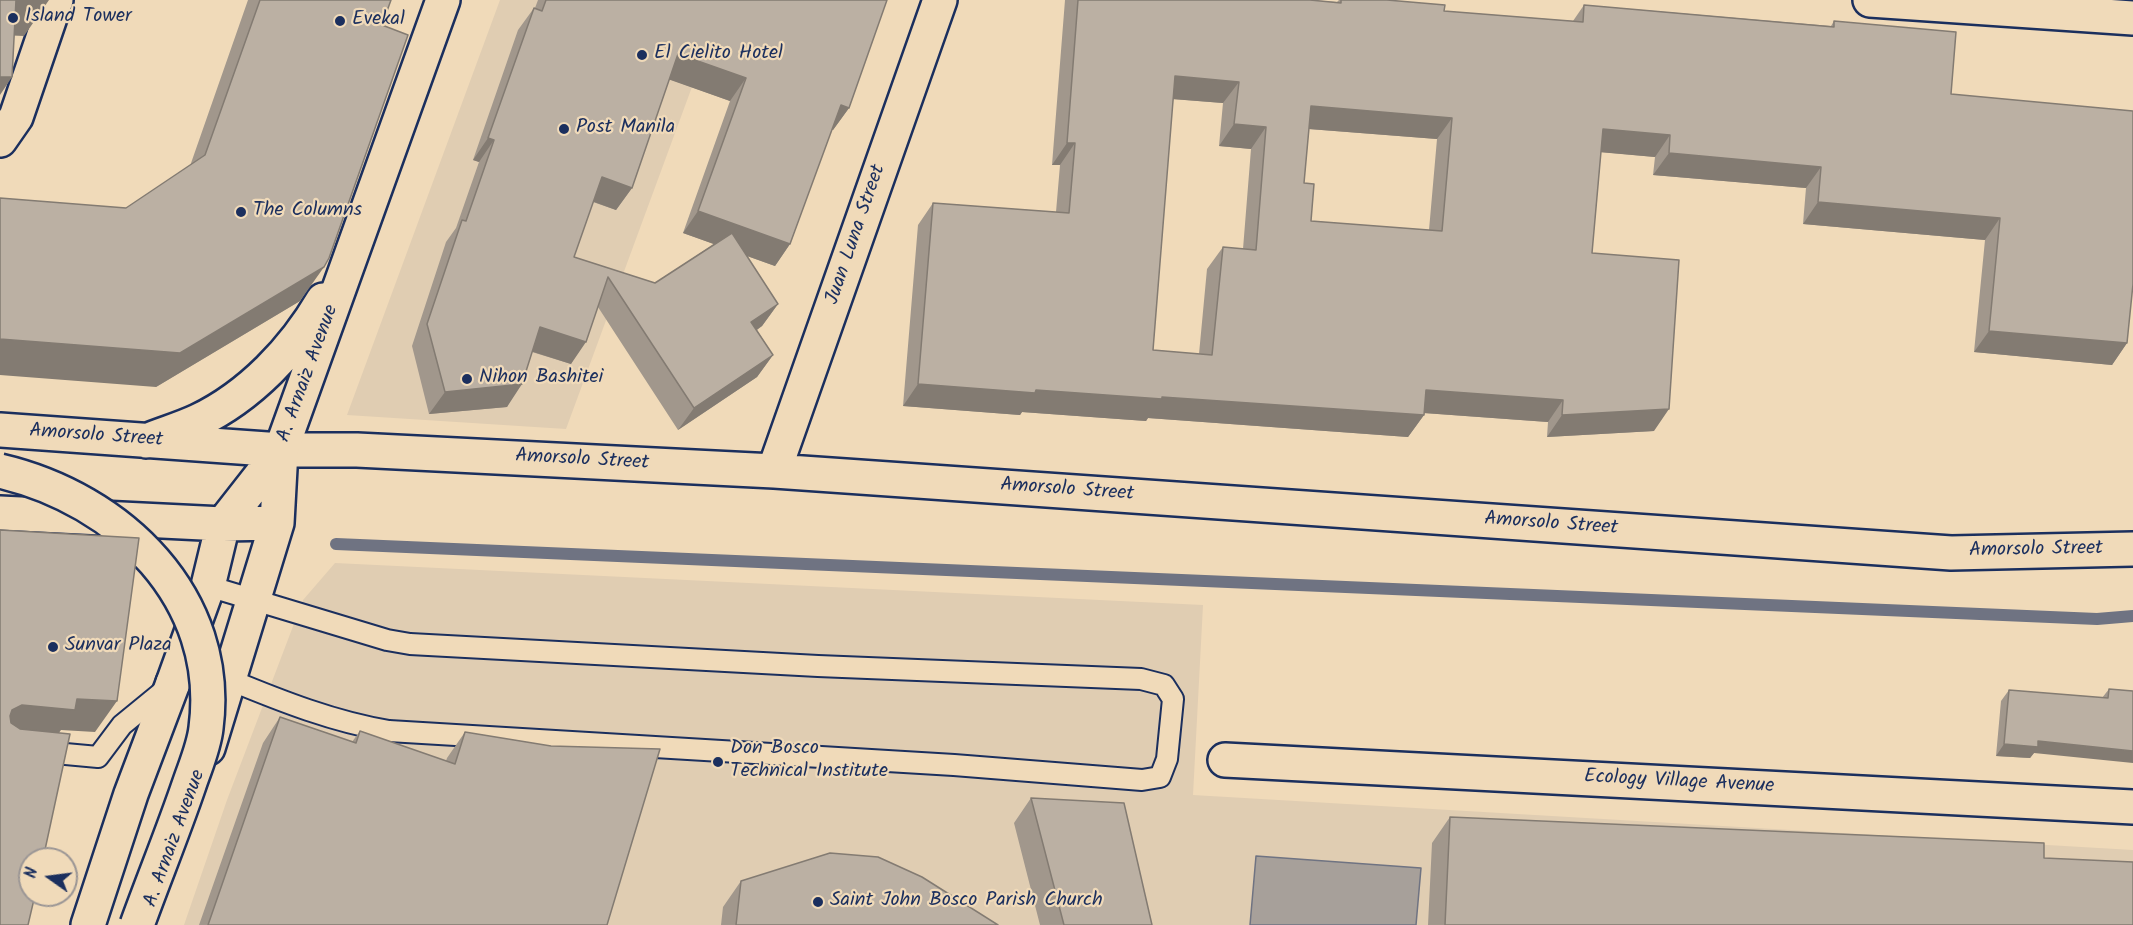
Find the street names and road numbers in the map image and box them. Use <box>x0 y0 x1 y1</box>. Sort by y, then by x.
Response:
street label: Juan Luna Street <box>822 162 892 308</box>
street label: A. Arnaiz Avenue <box>273 302 345 446</box>
street label: Amorsolo Street <box>28 420 164 454</box>
street label: Amorsolo Street <box>514 446 650 476</box>
street label: Amorsolo Street <box>999 474 1135 508</box>
street label: Amorsolo Street <box>1483 508 1619 542</box>
street label: Amorsolo Street <box>1969 538 2103 564</box>
street label: Ecology Village Avenue <box>1583 766 1775 800</box>
street label: A. Arnaiz Avenue <box>140 767 212 911</box>

